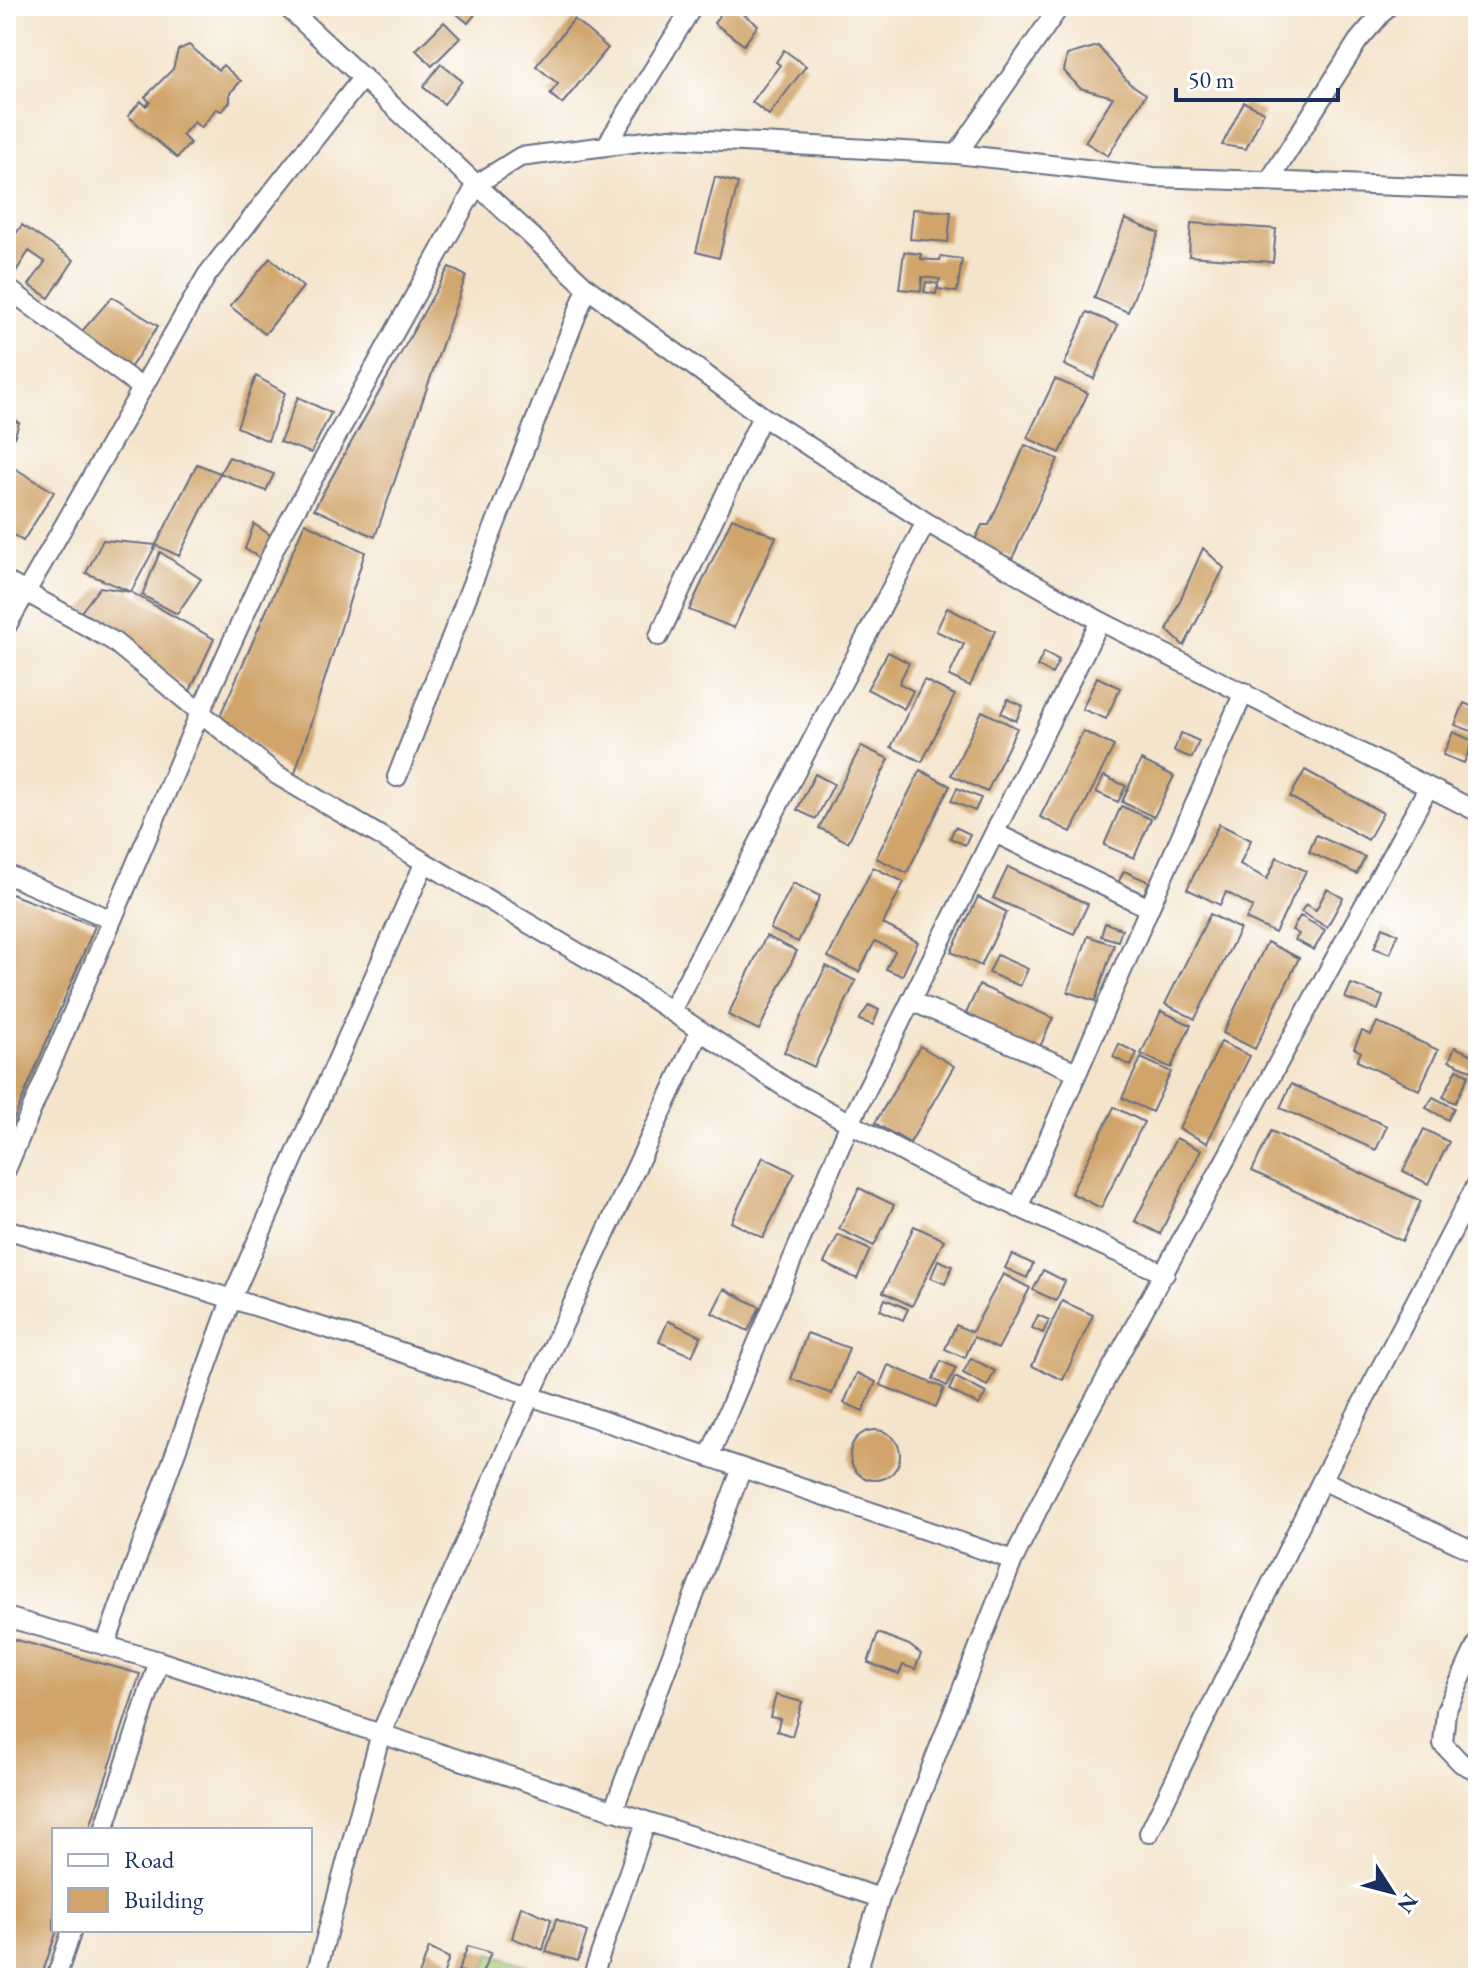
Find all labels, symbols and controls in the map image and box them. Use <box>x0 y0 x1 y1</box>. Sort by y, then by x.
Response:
scale bar <box>1176 52 1338 102</box>
text: 50 m <box>1188 64 1235 95</box>
legend <box>52 1828 312 1932</box>
text: Road <box>124 1844 175 1875</box>
north arrow <box>1352 1852 1432 1932</box>
text: Building <box>124 1884 204 1915</box>
text: N <box>1391 1888 1425 1919</box>

